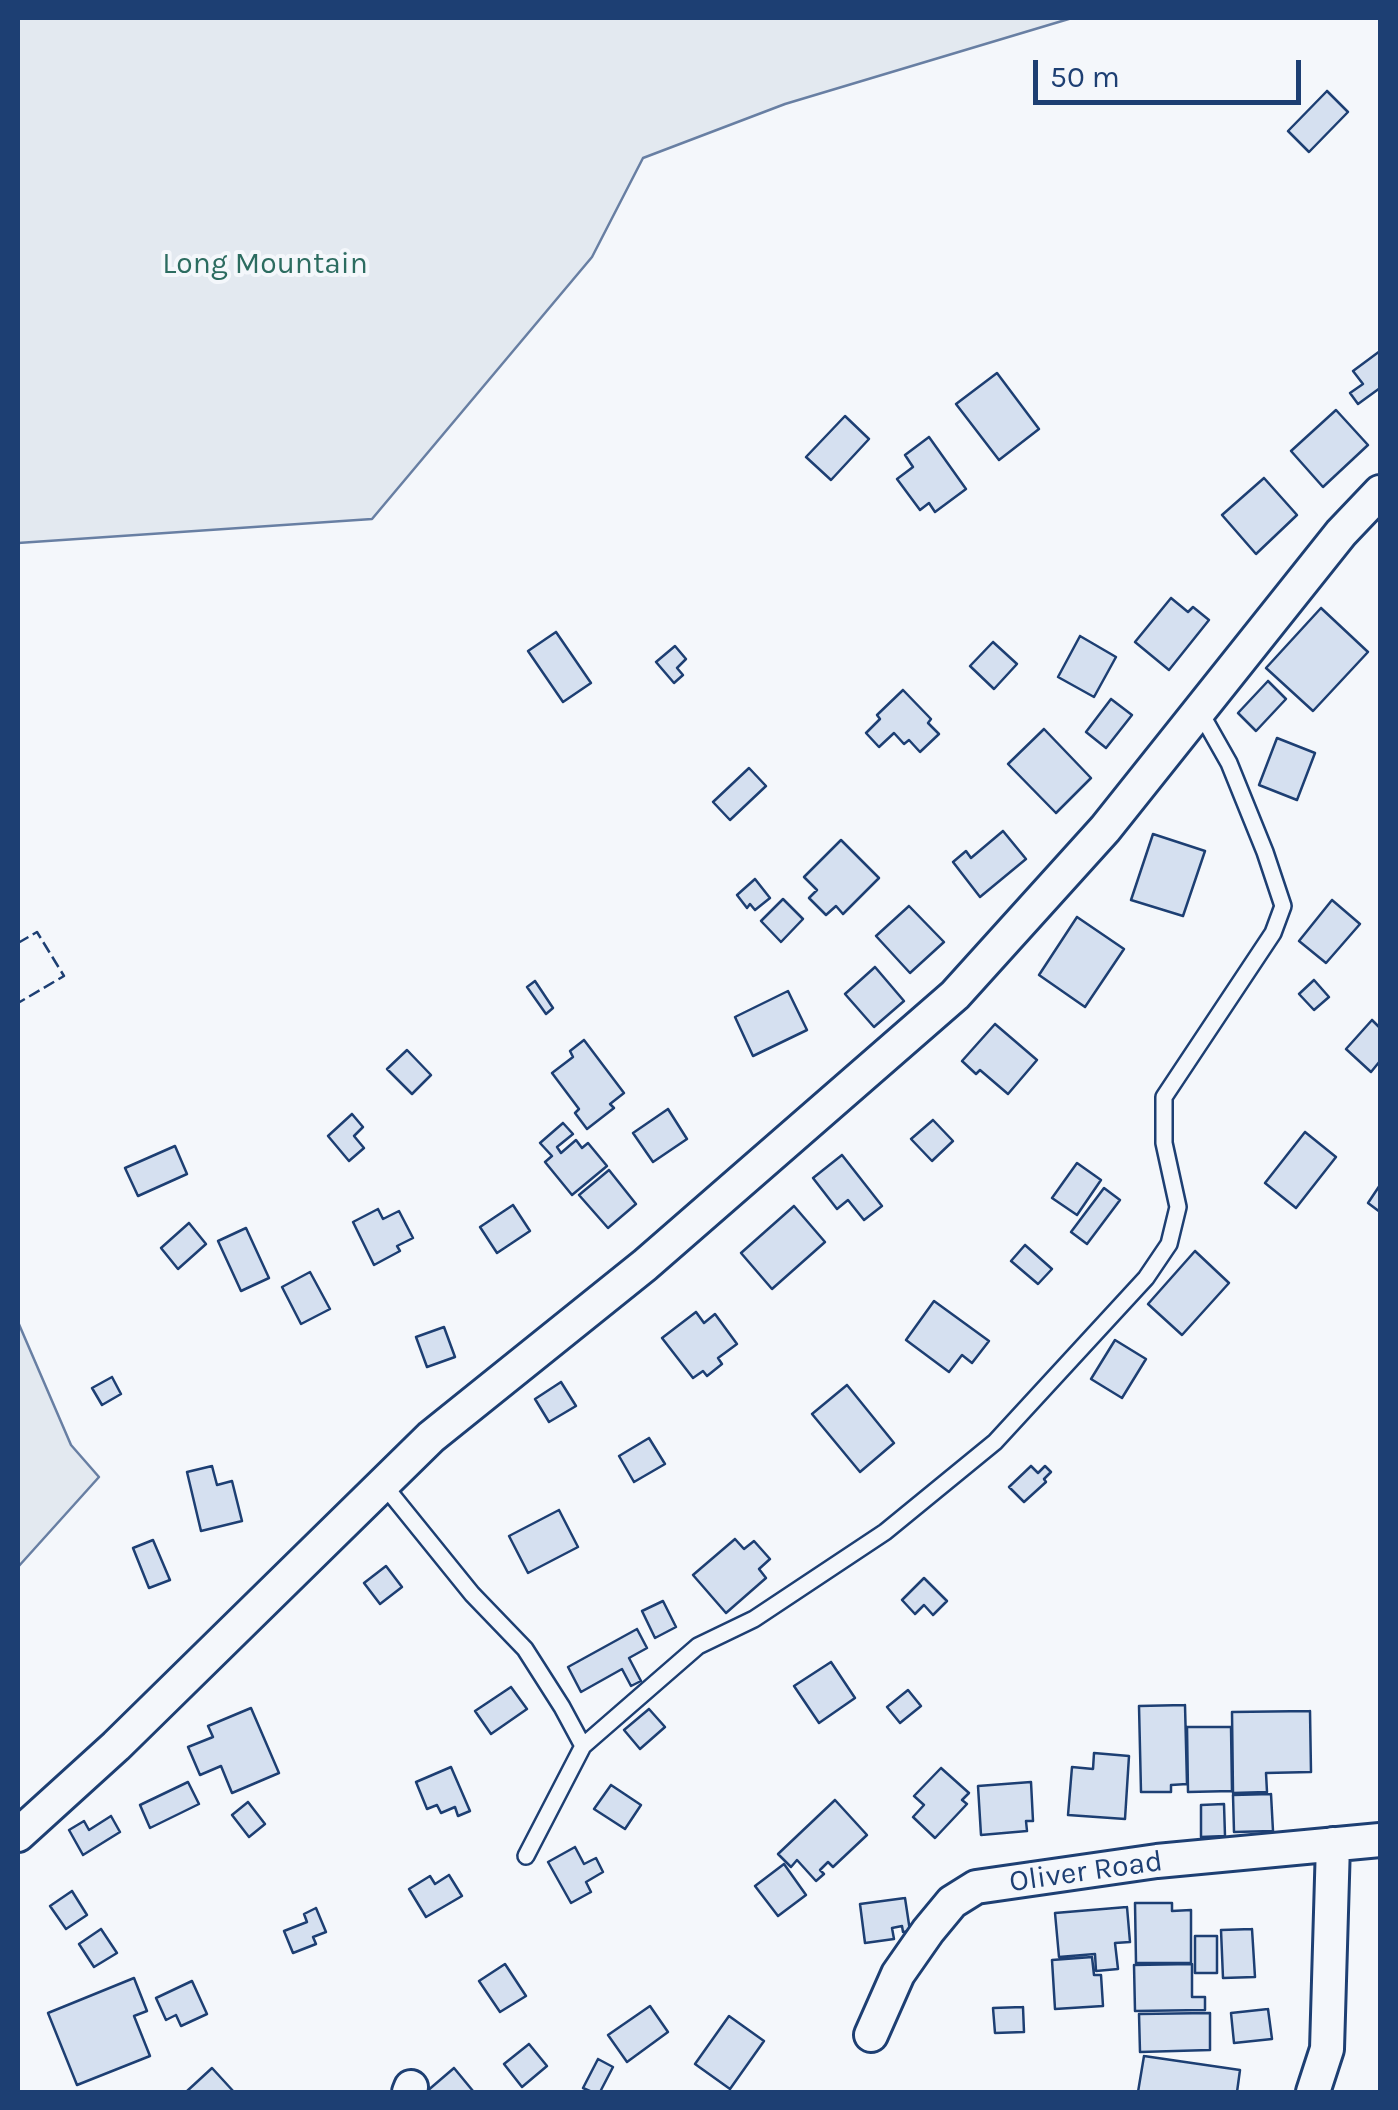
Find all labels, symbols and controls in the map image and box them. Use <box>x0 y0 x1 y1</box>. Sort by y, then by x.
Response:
scale bar <box>1038 40 1306 102</box>
text: 50 m <box>1050 59 1120 95</box>
park label: Long Mountain <box>162 246 368 282</box>
street label: Oliver Road <box>1007 1843 1165 1901</box>

